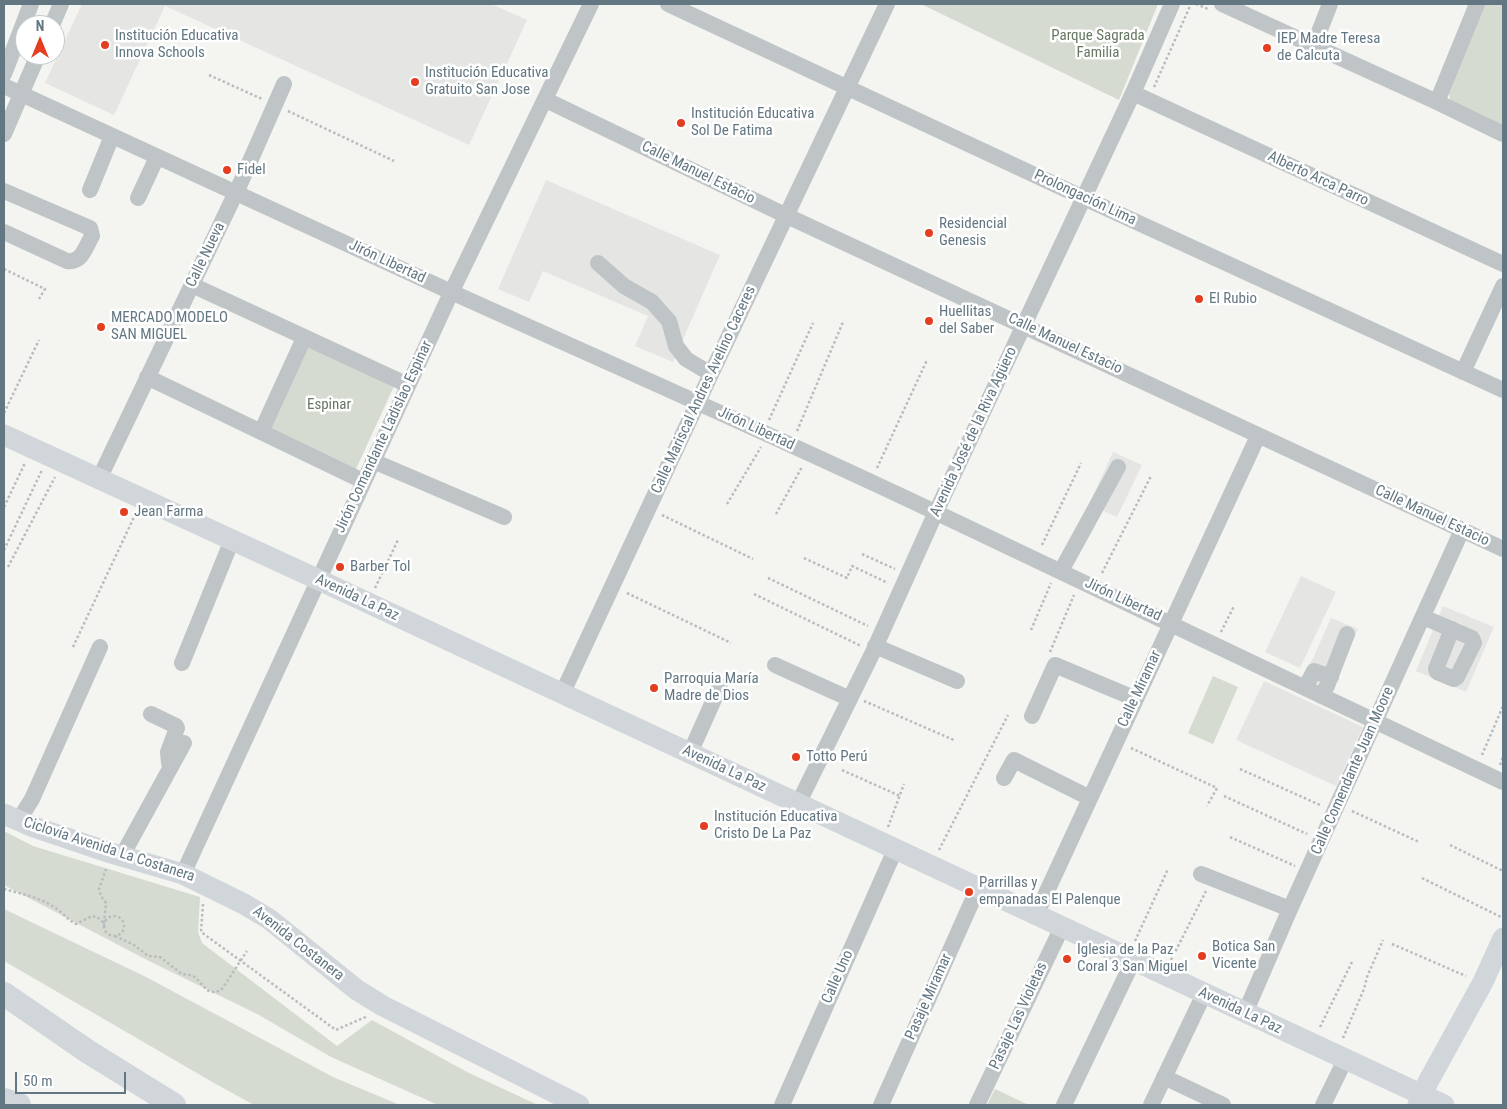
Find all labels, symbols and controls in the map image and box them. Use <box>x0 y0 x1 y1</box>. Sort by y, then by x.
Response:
north arrow <box>15 15 65 65</box>
text: N <box>36 18 44 34</box>
place label: Institución Educativa Innova Schools <box>115 27 239 62</box>
park label: Parque Sagrada Familia <box>1051 27 1145 62</box>
place label: IEP Madre Teresa de Calcuta <box>1277 30 1380 65</box>
marker: Institución Educativa Innova Schools <box>99 39 111 51</box>
marker: IEP Madre Teresa de Calcuta <box>1261 42 1273 54</box>
place label: Institución Educativa Gratuito San Jose <box>425 64 549 99</box>
marker: Institución Educativa Gratuito San Jose <box>409 76 421 88</box>
place label: Institución Educativa Sol De Fatima <box>691 105 815 140</box>
marker: Institución Educativa Sol De Fatima <box>675 117 687 129</box>
street label: Calle Manuel Estacio <box>638 138 758 208</box>
street label: Alberto Arca Parro <box>1265 148 1371 210</box>
place label: Fidel <box>237 161 266 179</box>
marker: Fidel <box>221 164 233 176</box>
street label: Prolongación Lima <box>1031 166 1139 230</box>
place label: Residencial Genesis <box>939 215 1007 250</box>
street label: Calle Nueva <box>183 220 229 290</box>
marker: Residencial Genesis <box>923 227 935 239</box>
street label: Jirón Libertad <box>346 236 428 288</box>
street label: Calle Mariscal Andres Avelino Caceres <box>648 283 760 497</box>
place label: El Rubio <box>1209 290 1257 308</box>
marker: El Rubio <box>1193 293 1205 305</box>
place label: Huellitas del Saber <box>939 303 994 338</box>
place label: MERCADO MODELO SAN MIGUEL <box>111 309 228 344</box>
street label: Calle Manuel Estacio <box>1005 310 1125 378</box>
marker: Huellitas del Saber <box>923 315 935 327</box>
marker: MERCADO MODELO SAN MIGUEL <box>95 321 107 333</box>
street label: Jirón Comandante Ladislao Espinar <box>332 338 436 536</box>
street label: Avenida José de la Riva Agüero <box>927 344 1021 520</box>
park label: Espinar <box>307 396 351 414</box>
street label: Jirón Libertad <box>715 403 797 455</box>
street label: Calle Manuel Estacio <box>1372 482 1492 550</box>
place label: Jean Farma <box>134 503 203 521</box>
marker: Jean Farma <box>118 506 130 518</box>
place label: Barber Tol <box>350 558 410 576</box>
marker: Barber Tol <box>334 561 346 573</box>
street label: Avenida La Paz <box>312 571 402 625</box>
street label: Jirón Libertad <box>1082 574 1164 626</box>
street label: Calle Miramar <box>1114 648 1166 730</box>
place label: Parroquia María Madre de Dios <box>664 670 759 705</box>
marker: Parroquia María Madre de Dios <box>648 682 660 694</box>
street label: Calle Comendante Juan Moore <box>1308 684 1398 858</box>
street label: Avenida La Paz <box>679 742 769 796</box>
place label: Totto Perú <box>806 748 867 766</box>
marker: Totto Perú <box>790 751 802 763</box>
place label: Institución Educativa Cristo De La Paz <box>714 808 838 843</box>
street label: Ciclovía Avenida La Costanera <box>21 814 197 886</box>
marker: Institución Educativa Cristo De La Paz <box>698 820 710 832</box>
place label: Parrillas y empanadas El Palenque <box>979 874 1121 909</box>
marker: Parrillas y empanadas El Palenque <box>963 886 975 898</box>
street label: Avenida Costanera <box>249 903 347 985</box>
place label: Botica San Vicente <box>1212 938 1275 973</box>
place label: Iglesia de la Paz Coral 3 San Miguel <box>1077 941 1188 976</box>
street label: Calle Uno <box>818 948 858 1006</box>
marker: Botica San Vicente <box>1196 950 1208 962</box>
street label: Pasaje Miramar <box>902 951 956 1043</box>
marker: Iglesia de la Paz Coral 3 San Miguel <box>1061 953 1073 965</box>
street label: Pasaje Las Violetas <box>986 960 1052 1072</box>
street label: Avenida La Paz <box>1195 984 1285 1038</box>
scale bar <box>18 1062 129 1094</box>
text: 50 m <box>23 1072 53 1090</box>

